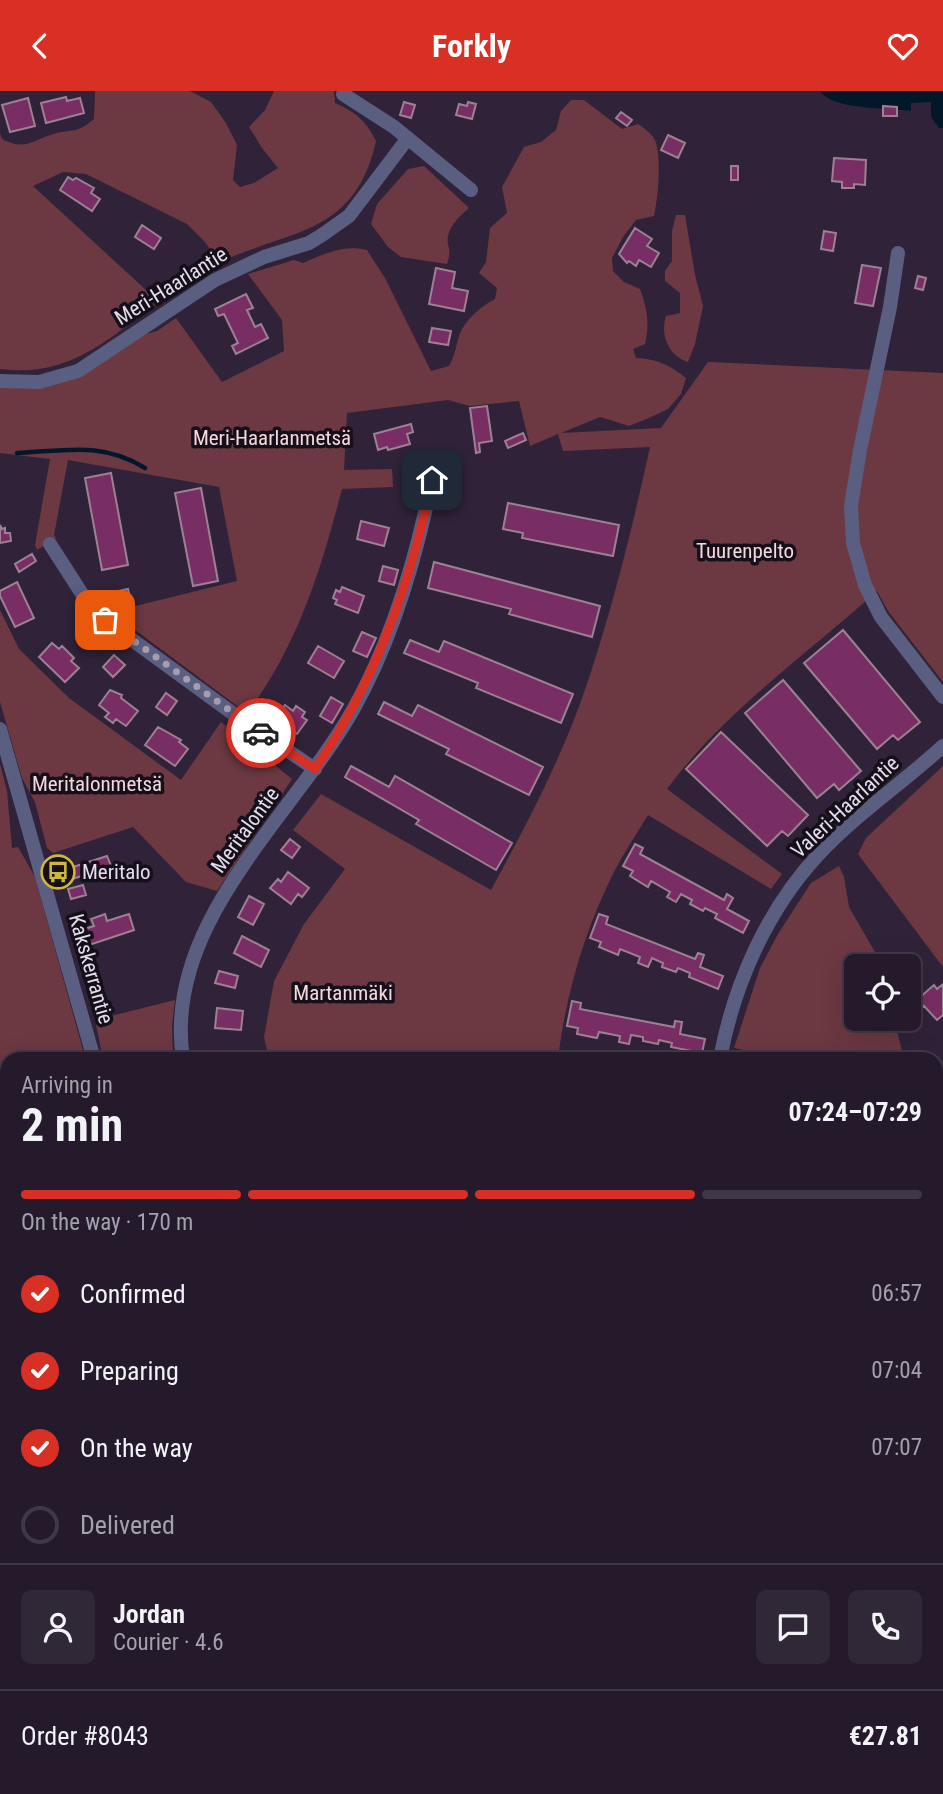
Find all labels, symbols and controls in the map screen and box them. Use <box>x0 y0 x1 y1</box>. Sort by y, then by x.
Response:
icon: back <box>21 27 59 65</box>
text: Forkly <box>432 27 511 65</box>
icon: heart <box>884 27 922 65</box>
street label: Meri-Haarlantie <box>111 242 232 330</box>
park label: Meri-Haarlanmetsä <box>193 426 351 450</box>
pin <box>402 450 462 510</box>
icon: home <box>413 461 451 499</box>
park label: Tuurenpelto <box>696 539 794 563</box>
pin <box>75 590 135 650</box>
icon: bag <box>86 601 124 639</box>
courier <box>226 698 296 768</box>
icon: car <box>242 714 280 752</box>
street label: Valeri-Haarlantie <box>786 751 904 863</box>
park label: Meritalonmetsä <box>32 772 162 796</box>
street label: Meritalontie <box>206 783 284 877</box>
bus stop icon: Meritalo <box>39 853 77 891</box>
place label: Meritalo <box>82 860 151 884</box>
street label: Kakskerrantie <box>64 911 118 1027</box>
map controls <box>844 954 921 1031</box>
button: locate <box>844 954 921 1031</box>
park label: Martanmäki <box>293 981 393 1005</box>
text: Arriving in <box>21 1072 113 1099</box>
text: 07:24–07:29 <box>788 1097 922 1127</box>
text: 2 min <box>21 1098 123 1152</box>
text: On the way · 170 m <box>21 1209 193 1236</box>
icon: check <box>21 1275 59 1313</box>
text: Confirmed <box>80 1279 186 1309</box>
text: 06:57 <box>871 1280 922 1307</box>
icon: check <box>21 1352 59 1390</box>
text: Preparing <box>80 1356 179 1386</box>
text: 07:04 <box>871 1357 922 1384</box>
icon: check <box>21 1429 59 1467</box>
text: On the way <box>80 1433 193 1463</box>
text: 07:07 <box>871 1434 922 1461</box>
text: Delivered <box>80 1510 175 1540</box>
button: person <box>21 1590 95 1664</box>
button: chat <box>756 1590 830 1664</box>
button: phone <box>848 1590 922 1664</box>
text: Jordan <box>113 1599 185 1629</box>
text: Courier · 4.6 <box>113 1629 224 1656</box>
text: Order #8043 <box>21 1721 149 1751</box>
text: €27.81 <box>849 1721 922 1751</box>

